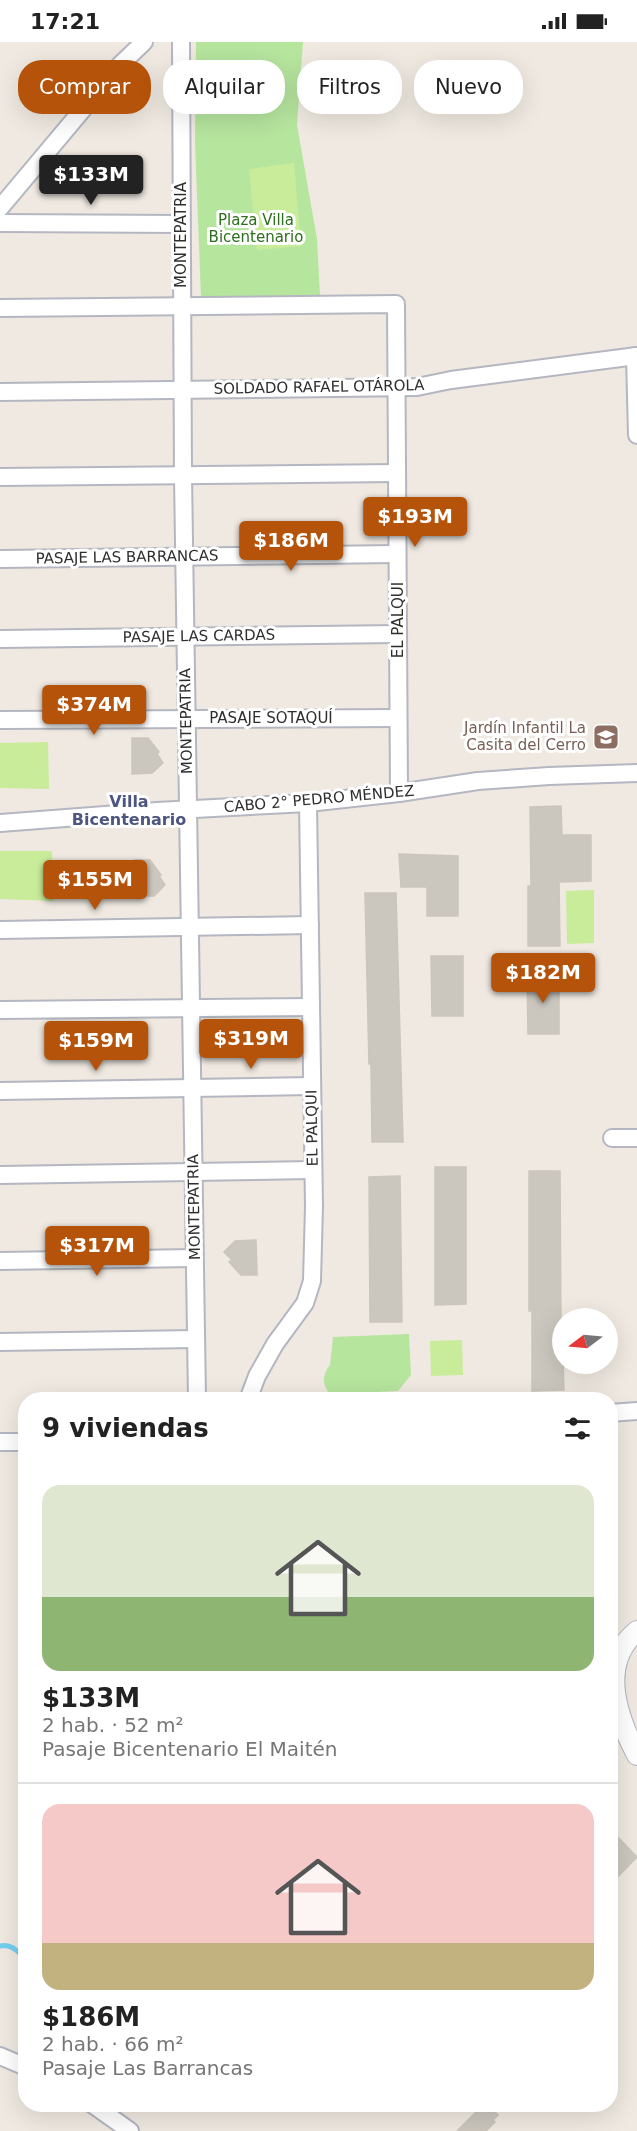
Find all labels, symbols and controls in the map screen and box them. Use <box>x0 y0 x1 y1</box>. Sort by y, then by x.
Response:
text: 17:21 <box>30 9 100 34</box>
chip: Comprar <box>18 60 151 114</box>
chip: Alquilar <box>163 60 285 114</box>
chip: Filtros <box>297 60 402 114</box>
chip: Nuevo <box>414 60 523 114</box>
pin: $133M <box>49 155 133 206</box>
text: $133M <box>53 162 129 186</box>
street label: MONTEPATRIA <box>172 181 190 288</box>
park label: Plaza Villa Bicentenario <box>209 211 303 246</box>
street label: SOLDADO RAFAEL OTÁROLA <box>213 375 425 398</box>
pin: $193M <box>373 497 457 548</box>
text: $193M <box>377 504 453 528</box>
pin: $186M <box>249 521 333 572</box>
text: $186M <box>253 528 329 552</box>
street label: PASAJE LAS BARRANCAS <box>35 546 219 568</box>
street label: EL PALQUI <box>389 582 407 658</box>
street label: PASAJE LAS CARDAS <box>123 626 275 646</box>
street label: MONTEPATRIA <box>176 667 196 774</box>
pin: $374M <box>52 685 136 736</box>
text: $374M <box>56 692 132 716</box>
street label: PASAJE SOTAQUÍ <box>209 708 333 727</box>
place label: Jardín Infantil La Casita del Cerro <box>463 719 586 754</box>
school or university icon: Jardín Infantil La Casita del Cerro <box>591 722 621 752</box>
street label: CABO 2° PEDRO MÉNDEZ <box>223 781 415 816</box>
district label: Villa Bicentenario <box>72 792 186 829</box>
pin: $155M <box>53 860 137 911</box>
text: $155M <box>57 867 133 891</box>
pin: $182M <box>501 953 585 1004</box>
text: $182M <box>505 960 581 984</box>
pin: $319M <box>209 1019 293 1070</box>
pin: $159M <box>54 1021 138 1072</box>
text: $319M <box>213 1026 289 1050</box>
text: $159M <box>58 1028 134 1052</box>
street label: EL PALQUI <box>302 1090 322 1166</box>
street label: MONTEPATRIA <box>184 1153 204 1260</box>
pin: $317M <box>55 1226 139 1277</box>
text: $317M <box>59 1233 135 1257</box>
north arrow <box>552 1308 618 1374</box>
map controls <box>552 1308 618 1374</box>
icon: filters <box>561 1412 594 1445</box>
text: 9 viviendas <box>42 1413 209 1443</box>
icon: home <box>264 1524 372 1632</box>
text: $133M <box>42 1683 140 1713</box>
text: 2 hab. · 52 m² <box>42 1713 183 1737</box>
text: Pasaje Bicentenario El Maitén <box>42 1737 337 1761</box>
icon: home <box>264 1843 372 1951</box>
text: $186M <box>42 2002 140 2032</box>
text: 2 hab. · 66 m² <box>42 2032 183 2056</box>
text: Pasaje Las Barrancas <box>42 2056 253 2080</box>

